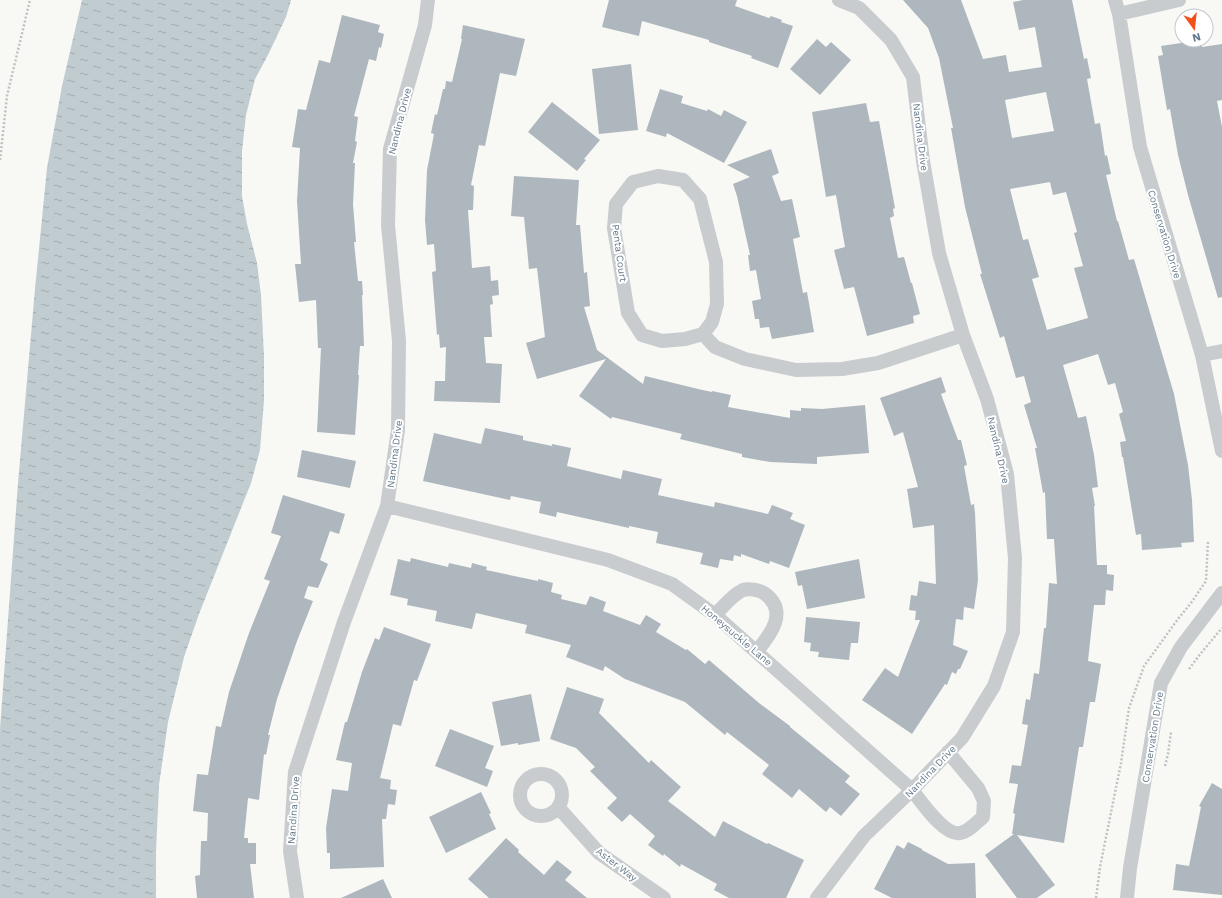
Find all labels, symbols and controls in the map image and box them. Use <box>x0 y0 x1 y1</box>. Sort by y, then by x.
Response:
north arrow <box>1174 8 1214 48</box>
text: N <box>1191 30 1202 45</box>
street label: Nandina Drive <box>386 87 413 155</box>
street label: Nandina Drive <box>911 103 930 172</box>
street label: Conservation Drive <box>1146 189 1183 280</box>
street label: Penta Court <box>610 224 629 283</box>
street label: Nandina Drive <box>986 416 1012 485</box>
street label: Nandina Drive <box>385 419 404 488</box>
street label: Honeysuckle Lane <box>699 603 774 668</box>
street label: Conservation Drive <box>1140 691 1165 783</box>
street label: Nandina Drive <box>903 743 958 800</box>
street label: Nandina Drive <box>286 776 301 844</box>
street label: Aster Way <box>594 845 640 884</box>

